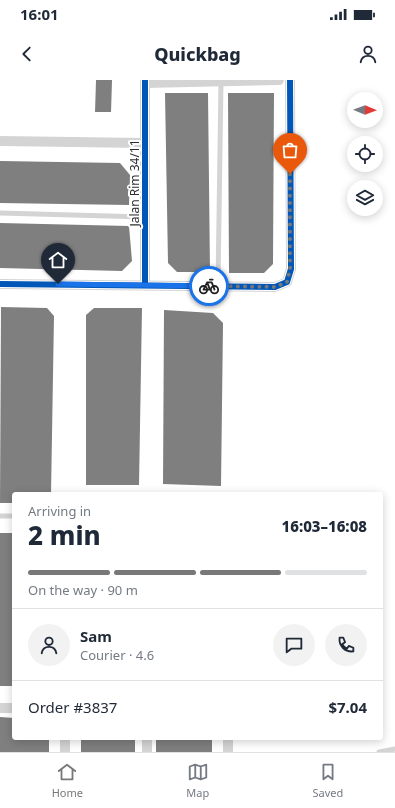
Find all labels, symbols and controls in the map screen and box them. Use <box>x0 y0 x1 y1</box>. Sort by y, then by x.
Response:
text: 16:01 <box>20 4 59 24</box>
text: Quickbag <box>154 42 241 66</box>
icon: back <box>16 43 38 65</box>
icon: person <box>357 43 379 65</box>
north arrow <box>347 92 383 128</box>
map controls <box>347 92 383 216</box>
pin <box>273 133 307 174</box>
button: locate <box>347 136 383 172</box>
street label: Jalan Rim 34/11 <box>126 139 143 228</box>
icon: bag <box>279 139 301 161</box>
button: layers <box>347 180 383 216</box>
pin <box>41 243 75 284</box>
icon: home <box>47 249 69 271</box>
courier <box>189 266 229 306</box>
icon: bike <box>198 275 220 297</box>
text: Arriving in <box>28 502 91 520</box>
text: 16:03–16:08 <box>282 516 367 536</box>
text: 2 min <box>28 517 101 553</box>
text: On the way · 90 m <box>28 581 138 599</box>
button: person <box>28 624 70 666</box>
button: chat <box>273 624 315 666</box>
button: phone <box>325 624 367 666</box>
text: Sam <box>80 626 112 646</box>
text: Courier · 4.6 <box>80 646 154 664</box>
text: Order #3837 <box>28 697 117 717</box>
text: $7.04 <box>328 697 367 717</box>
tab: Home <box>52 761 83 800</box>
tab: Map <box>186 761 209 800</box>
tab: Saved <box>313 761 343 800</box>

